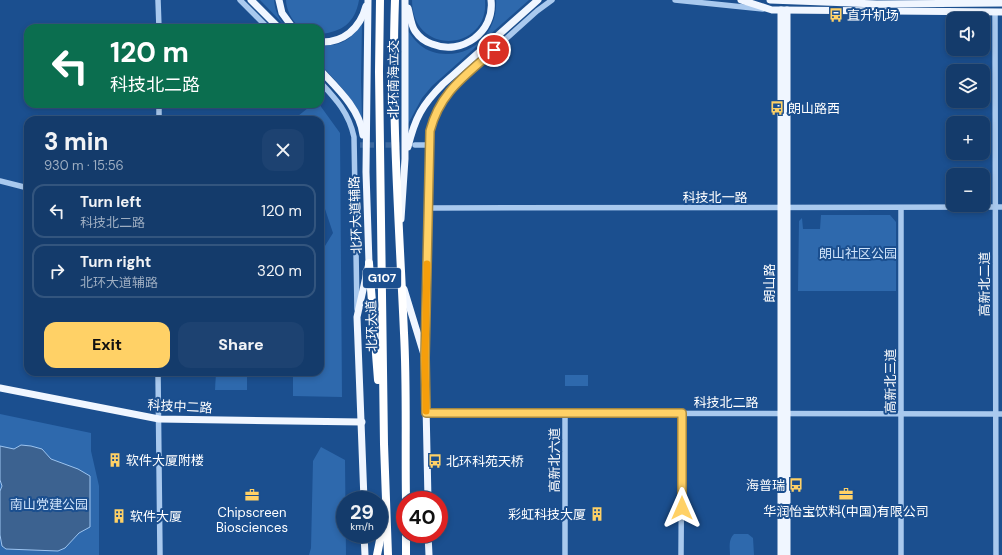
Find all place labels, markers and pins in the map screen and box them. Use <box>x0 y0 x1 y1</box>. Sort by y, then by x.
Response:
bus stop icon: 直升机场 <box>828 7 844 23</box>
place label: 直升机场 <box>847 7 899 24</box>
pin <box>477 33 511 67</box>
bus stop icon: 朗山路西 <box>769 100 785 116</box>
place label: 朗山路西 <box>788 100 840 117</box>
building icon: 软件大厦附楼 <box>107 452 123 468</box>
place label: 软件大厦附楼 <box>126 452 204 469</box>
bus stop icon: 北环科苑天桥 <box>427 453 443 469</box>
place label: 北环科苑天桥 <box>446 453 524 470</box>
place label: 海普瑞 <box>746 477 785 494</box>
bus stop icon: 海普瑞 <box>788 477 804 493</box>
office icon: 华润怡宝饮料(中国)有限公司 <box>838 486 854 502</box>
office icon: Chipscreen Biosciences <box>244 487 260 503</box>
place label: 华润怡宝饮料(中国)有限公司 <box>763 503 929 520</box>
place label: Chipscreen Biosciences <box>216 504 288 536</box>
place label: 彩虹科技大厦 <box>508 506 586 523</box>
building icon: 彩虹科技大厦 <box>589 506 605 522</box>
building icon: 软件大厦 <box>111 508 127 524</box>
place label: 软件大厦 <box>130 508 182 525</box>

